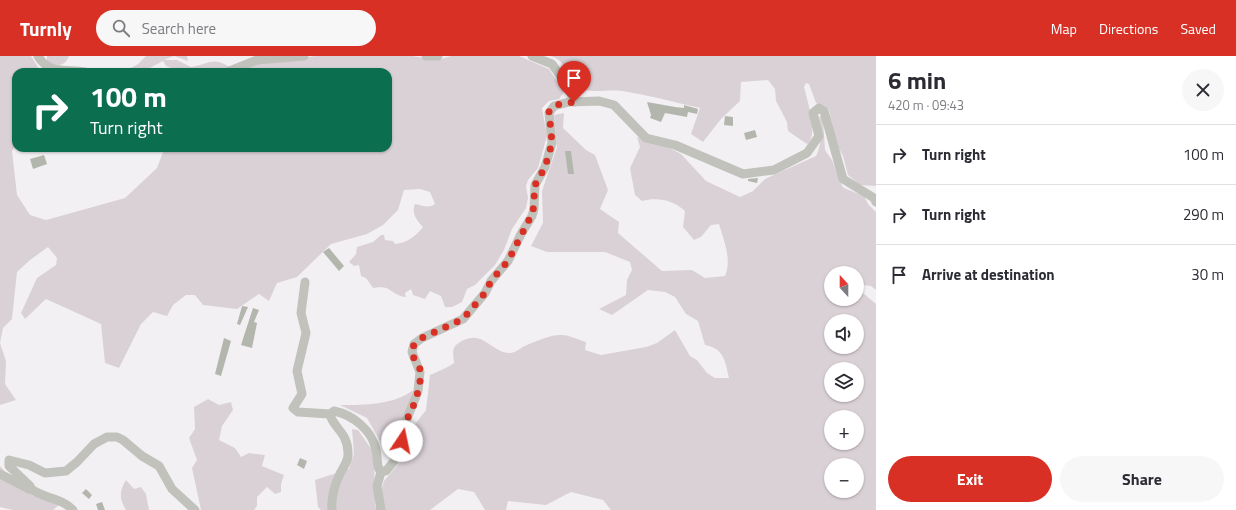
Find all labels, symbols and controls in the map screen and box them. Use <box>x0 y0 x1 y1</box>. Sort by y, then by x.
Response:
search box <box>96 10 376 46</box>
text: Turnly <box>20 14 72 43</box>
icon: search <box>110 17 132 39</box>
text: Search here <box>142 17 216 40</box>
text: Map <box>1051 18 1077 39</box>
text: Directions <box>1099 18 1158 39</box>
text: Saved <box>1180 18 1216 39</box>
pin <box>557 61 591 102</box>
text: 6 min <box>888 62 946 98</box>
icon: arrive <box>563 67 585 89</box>
button: close <box>1182 69 1224 111</box>
text: 100 m <box>90 75 167 118</box>
icon: right <box>24 84 76 136</box>
text: 420 m · 09:43 <box>888 95 964 115</box>
text: Turn right <box>90 114 163 141</box>
text: Turn right <box>922 143 986 166</box>
text: 100 m <box>1183 143 1224 166</box>
icon: right <box>888 144 910 166</box>
text: Turn right <box>922 203 986 226</box>
text: 290 m <box>1183 203 1224 226</box>
icon: right <box>888 204 910 226</box>
text: Arrive at destination <box>922 263 1055 286</box>
text: 30 m <box>1191 263 1224 286</box>
icon: arrive <box>888 264 910 286</box>
north arrow <box>824 266 864 306</box>
map controls <box>824 266 864 498</box>
button: sound <box>824 314 864 354</box>
button: layers <box>824 362 864 402</box>
button: + <box>824 410 864 450</box>
position arrow <box>381 420 423 462</box>
button: Exit <box>888 456 1052 502</box>
button: Share <box>1060 456 1224 502</box>
button: − <box>824 458 864 498</box>

